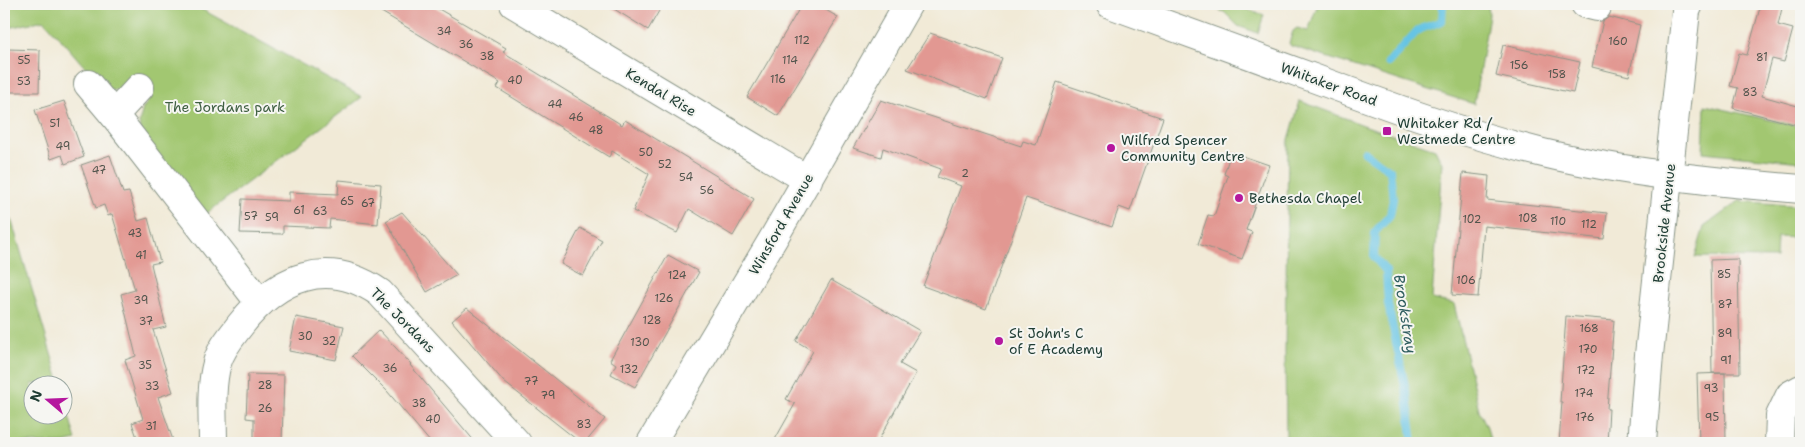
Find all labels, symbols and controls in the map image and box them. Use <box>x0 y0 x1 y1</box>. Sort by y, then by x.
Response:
house number: 34 <box>437 24 452 39</box>
house number: 112 <box>794 33 810 48</box>
house number: 160 <box>1608 34 1628 49</box>
house number: 36 <box>458 37 474 52</box>
house number: 38 <box>479 49 495 64</box>
house number: 81 <box>1756 50 1768 65</box>
house number: 55 <box>17 53 31 68</box>
house number: 114 <box>782 53 798 68</box>
street label: Whitaker Road <box>1278 58 1380 110</box>
house number: 156 <box>1510 58 1528 73</box>
street label: Kendal Rise <box>622 64 700 120</box>
house number: 158 <box>1548 67 1566 82</box>
house number: 116 <box>770 72 786 87</box>
house number: 40 <box>507 73 523 88</box>
house number: 53 <box>17 74 31 89</box>
house number: 83 <box>1743 85 1757 100</box>
house number: 44 <box>547 97 563 112</box>
park label: The Jordans park <box>165 98 285 116</box>
house number: 46 <box>568 110 584 125</box>
place label: Whitaker Rd / Westmede Centre <box>1397 114 1516 148</box>
house number: 51 <box>50 116 60 131</box>
house number: 48 <box>588 123 604 138</box>
marker: Whitaker Rd / Westmede Centre <box>1381 125 1393 137</box>
place label: Wilfred Spencer Community Centre <box>1121 131 1245 165</box>
house number: 49 <box>56 139 70 154</box>
marker: Wilfred Spencer Community Centre <box>1105 142 1117 154</box>
house number: 50 <box>639 145 653 160</box>
house number: 52 <box>658 157 672 172</box>
street label: Brookside Avenue <box>1649 162 1679 284</box>
house number: 47 <box>92 163 107 178</box>
house number: 2 <box>961 166 969 181</box>
house number: 54 <box>679 170 693 185</box>
street label: Winsford Avenue <box>745 170 817 278</box>
house number: 56 <box>700 183 714 198</box>
place label: Bethesda Chapel <box>1249 189 1362 207</box>
marker: Bethesda Chapel <box>1233 192 1245 204</box>
house number: 65 <box>340 194 354 209</box>
house number: 67 <box>361 196 375 211</box>
house number: 61 <box>293 203 305 218</box>
house number: 63 <box>313 204 327 219</box>
house number: 57 <box>244 209 258 224</box>
house number: 59 <box>265 210 279 225</box>
house number: 108 <box>1518 211 1538 226</box>
house number: 102 <box>1462 212 1482 227</box>
house number: 110 <box>1550 214 1566 229</box>
house number: 112 <box>1581 217 1597 232</box>
house number: 43 <box>128 226 142 241</box>
house number: 41 <box>135 248 147 263</box>
house number: 85 <box>1717 267 1731 282</box>
house number: 124 <box>668 268 687 283</box>
water label: Brookstray <box>1389 273 1421 355</box>
house number: 106 <box>1456 273 1476 288</box>
street label: The Jordans <box>367 284 439 356</box>
house number: 126 <box>655 291 673 306</box>
house number: 39 <box>134 293 148 308</box>
house number: 87 <box>1718 297 1733 312</box>
house number: 128 <box>642 313 662 328</box>
house number: 37 <box>139 314 154 329</box>
house number: 168 <box>1579 321 1599 336</box>
place label: St John's C of E Academy <box>1009 324 1103 358</box>
house number: 89 <box>1718 326 1732 341</box>
house number: 30 <box>297 329 313 344</box>
house number: 32 <box>322 334 336 349</box>
house number: 130 <box>630 335 650 350</box>
marker: St John's C of E Academy <box>993 335 1005 347</box>
house number: 170 <box>1578 342 1598 357</box>
house number: 91 <box>1720 353 1732 368</box>
house number: 35 <box>138 358 152 373</box>
house number: 36 <box>382 361 398 376</box>
house number: 132 <box>620 362 638 377</box>
house number: 172 <box>1577 363 1595 378</box>
north arrow <box>22 374 72 424</box>
house number: 77 <box>524 374 539 389</box>
house number: 28 <box>257 378 273 393</box>
house number: 33 <box>145 379 159 394</box>
house number: 93 <box>1704 381 1718 396</box>
house number: 174 <box>1575 386 1594 401</box>
text: N <box>25 388 46 404</box>
house number: 79 <box>541 388 556 403</box>
house number: 38 <box>411 396 427 411</box>
house number: 26 <box>258 401 272 416</box>
house number: 176 <box>1576 410 1594 425</box>
house number: 95 <box>1705 410 1719 425</box>
house number: 40 <box>425 412 441 427</box>
house number: 83 <box>577 417 591 432</box>
house number: 31 <box>145 419 157 434</box>

